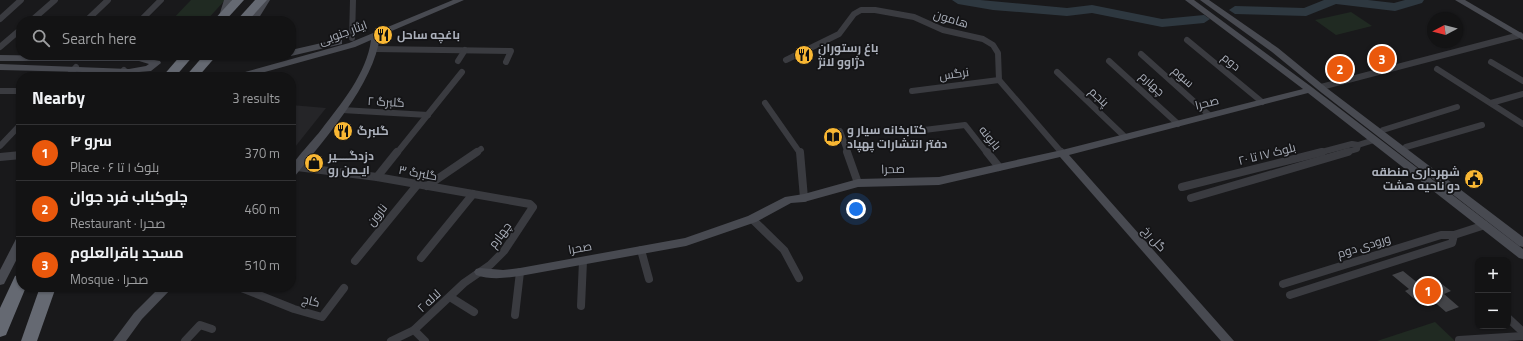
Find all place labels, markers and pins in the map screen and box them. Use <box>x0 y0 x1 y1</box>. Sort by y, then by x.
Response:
restaurant icon: باغچه ساحل <box>372 24 394 46</box>
place label: باغچه ساحل <box>397 25 460 44</box>
place label: باغ رستوران دژاوو لانژ <box>817 38 879 71</box>
restaurant icon: باغ رستوران دژاوو لانژ <box>793 44 815 66</box>
pin: 3 <box>1369 44 1395 74</box>
pin: 2 <box>1327 54 1353 84</box>
restaurant icon: گلبرگ <box>332 120 354 142</box>
place label: کتابخانه سیار و دفتر انتشارات پهپاد <box>847 120 947 153</box>
place label: گلبرگ <box>357 121 389 140</box>
library icon: کتابخانه سیار و دفتر انتشارات پهپاد <box>822 126 844 148</box>
place label: دزدگــــیر ایـمن رو <box>327 146 374 179</box>
shop icon: دزدگــــیر ایـمن رو <box>303 152 325 174</box>
place label: شهرداری منطقه دو ناحیه هشت <box>1372 162 1460 195</box>
public building icon: شهرداری منطقه دو ناحیه هشت <box>1463 168 1485 190</box>
pin: 1 <box>1415 276 1441 306</box>

